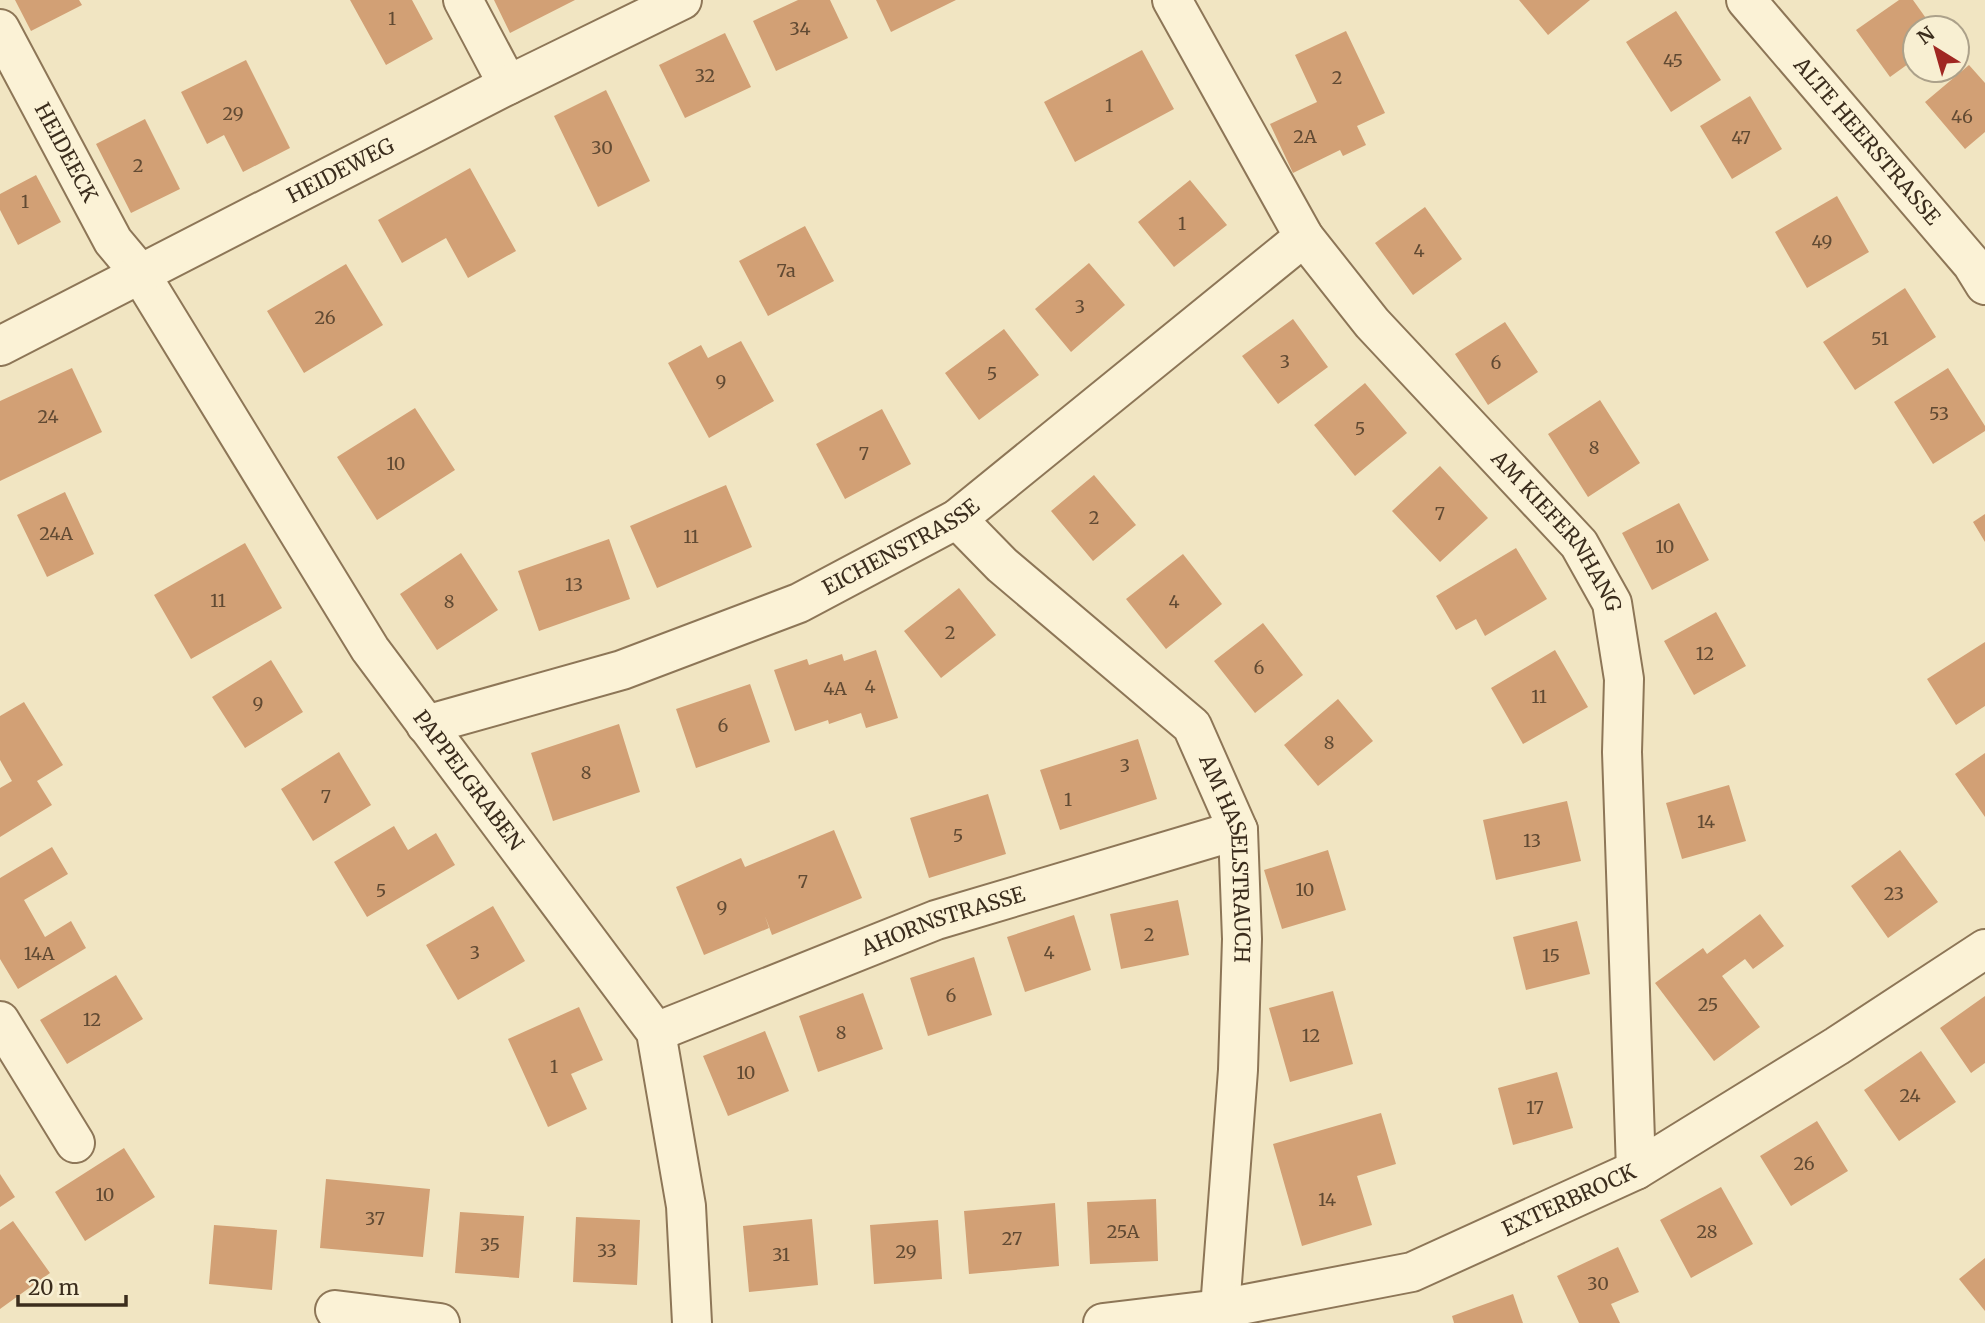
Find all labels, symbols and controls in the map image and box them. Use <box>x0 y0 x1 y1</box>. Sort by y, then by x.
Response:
house number: 1 <box>388 7 396 30</box>
north arrow <box>1901 14 1971 84</box>
house number: 34 <box>789 17 811 40</box>
text: N <box>1913 21 1939 50</box>
house number: 45 <box>1663 49 1683 72</box>
street label: ALTE HEERSTRASSE <box>1788 51 1947 231</box>
house number: 32 <box>695 64 715 87</box>
house number: 2 <box>1332 66 1342 89</box>
house number: 1 <box>1105 94 1113 117</box>
street label: HEIDEECK <box>29 98 104 207</box>
house number: 29 <box>222 102 244 125</box>
house number: 46 <box>1951 105 1973 128</box>
house number: 2A <box>1293 125 1317 148</box>
house number: 47 <box>1731 126 1751 149</box>
street label: HEIDEWEG <box>282 132 398 209</box>
house number: 30 <box>591 136 613 159</box>
house number: 2 <box>133 154 143 177</box>
house number: 1 <box>21 190 29 213</box>
house number: 1 <box>1178 212 1186 235</box>
house number: 49 <box>1812 230 1832 253</box>
house number: 4 <box>1413 239 1425 262</box>
house number: 7a <box>776 259 796 282</box>
house number: 3 <box>1075 295 1085 318</box>
house number: 26 <box>314 306 336 329</box>
house number: 51 <box>1871 327 1889 350</box>
house number: 3 <box>1280 350 1290 373</box>
house number: 6 <box>1491 351 1502 374</box>
house number: 5 <box>987 362 997 385</box>
house number: 9 <box>716 370 726 393</box>
house number: 53 <box>1929 402 1949 425</box>
house number: 24 <box>37 405 59 428</box>
house number: 5 <box>1355 417 1365 440</box>
house number: 8 <box>1589 436 1599 459</box>
house number: 7 <box>859 442 869 465</box>
street label: AM KIEFERNHANG <box>1485 444 1627 613</box>
house number: 10 <box>387 452 405 475</box>
street label: EICHENSTRASSE <box>818 492 985 601</box>
house number: 7 <box>1435 502 1445 525</box>
house number: 2 <box>1089 506 1099 529</box>
house number: 24A <box>39 522 73 545</box>
house number: 11 <box>683 525 699 548</box>
house number: 10 <box>1656 535 1674 558</box>
house number: 13 <box>565 573 583 596</box>
house number: 11 <box>210 589 226 612</box>
house number: 8 <box>444 590 454 613</box>
house number: 4 <box>1168 590 1180 613</box>
house number: 2 <box>945 621 955 644</box>
house number: 12 <box>1696 642 1714 665</box>
house number: 6 <box>1254 656 1265 679</box>
house number: 4 <box>864 675 876 698</box>
house number: 4A <box>823 677 847 700</box>
house number: 11 <box>1531 685 1547 708</box>
house number: 9 <box>253 692 263 715</box>
street label: PAPPELGRABEN <box>407 705 530 856</box>
house number: 6 <box>718 714 729 737</box>
house number: 8 <box>1324 731 1334 754</box>
street label: AM HASELSTRAUCH <box>1193 749 1256 963</box>
house number: 3 <box>1120 754 1130 777</box>
house number: 8 <box>581 761 591 784</box>
house number: 7 <box>321 785 331 808</box>
house number: 1 <box>1064 788 1072 811</box>
house number: 14 <box>1697 810 1715 833</box>
house number: 5 <box>953 824 963 847</box>
house number: 13 <box>1523 829 1541 852</box>
house number: 7 <box>798 870 808 893</box>
house number: 10 <box>1296 878 1314 901</box>
house number: 5 <box>376 879 386 902</box>
street label: AHORNSTRASSE <box>856 880 1029 962</box>
house number: 23 <box>1884 882 1904 905</box>
house number: 9 <box>717 896 727 919</box>
house number: 2 <box>1144 923 1154 946</box>
house number: 3 <box>470 941 480 964</box>
house number: 4 <box>1043 941 1055 964</box>
house number: 14A <box>24 942 55 965</box>
house number: 15 <box>1542 944 1560 967</box>
house number: 6 <box>946 984 957 1007</box>
house number: 25 <box>1698 993 1718 1016</box>
house number: 12 <box>83 1008 101 1031</box>
house number: 8 <box>836 1021 846 1044</box>
house number: 12 <box>1302 1024 1320 1047</box>
house number: 1 <box>550 1055 558 1078</box>
house number: 10 <box>737 1061 755 1084</box>
house number: 24 <box>1899 1084 1921 1107</box>
house number: 17 <box>1526 1096 1544 1119</box>
house number: 26 <box>1793 1152 1815 1175</box>
street label: EXTERBROCK <box>1498 1157 1641 1242</box>
house number: 10 <box>96 1183 114 1206</box>
house number: 14 <box>1318 1188 1336 1211</box>
house number: 37 <box>365 1207 385 1230</box>
house number: 25A <box>1107 1220 1140 1243</box>
house number: 28 <box>1696 1220 1718 1243</box>
house number: 27 <box>1002 1227 1022 1250</box>
house number: 35 <box>480 1233 500 1256</box>
house number: 33 <box>597 1239 617 1262</box>
house number: 29 <box>895 1240 917 1263</box>
house number: 31 <box>772 1243 790 1266</box>
scale bar <box>18 1264 126 1308</box>
house number: 30 <box>1587 1272 1609 1295</box>
text: 20 m <box>28 1274 80 1301</box>

